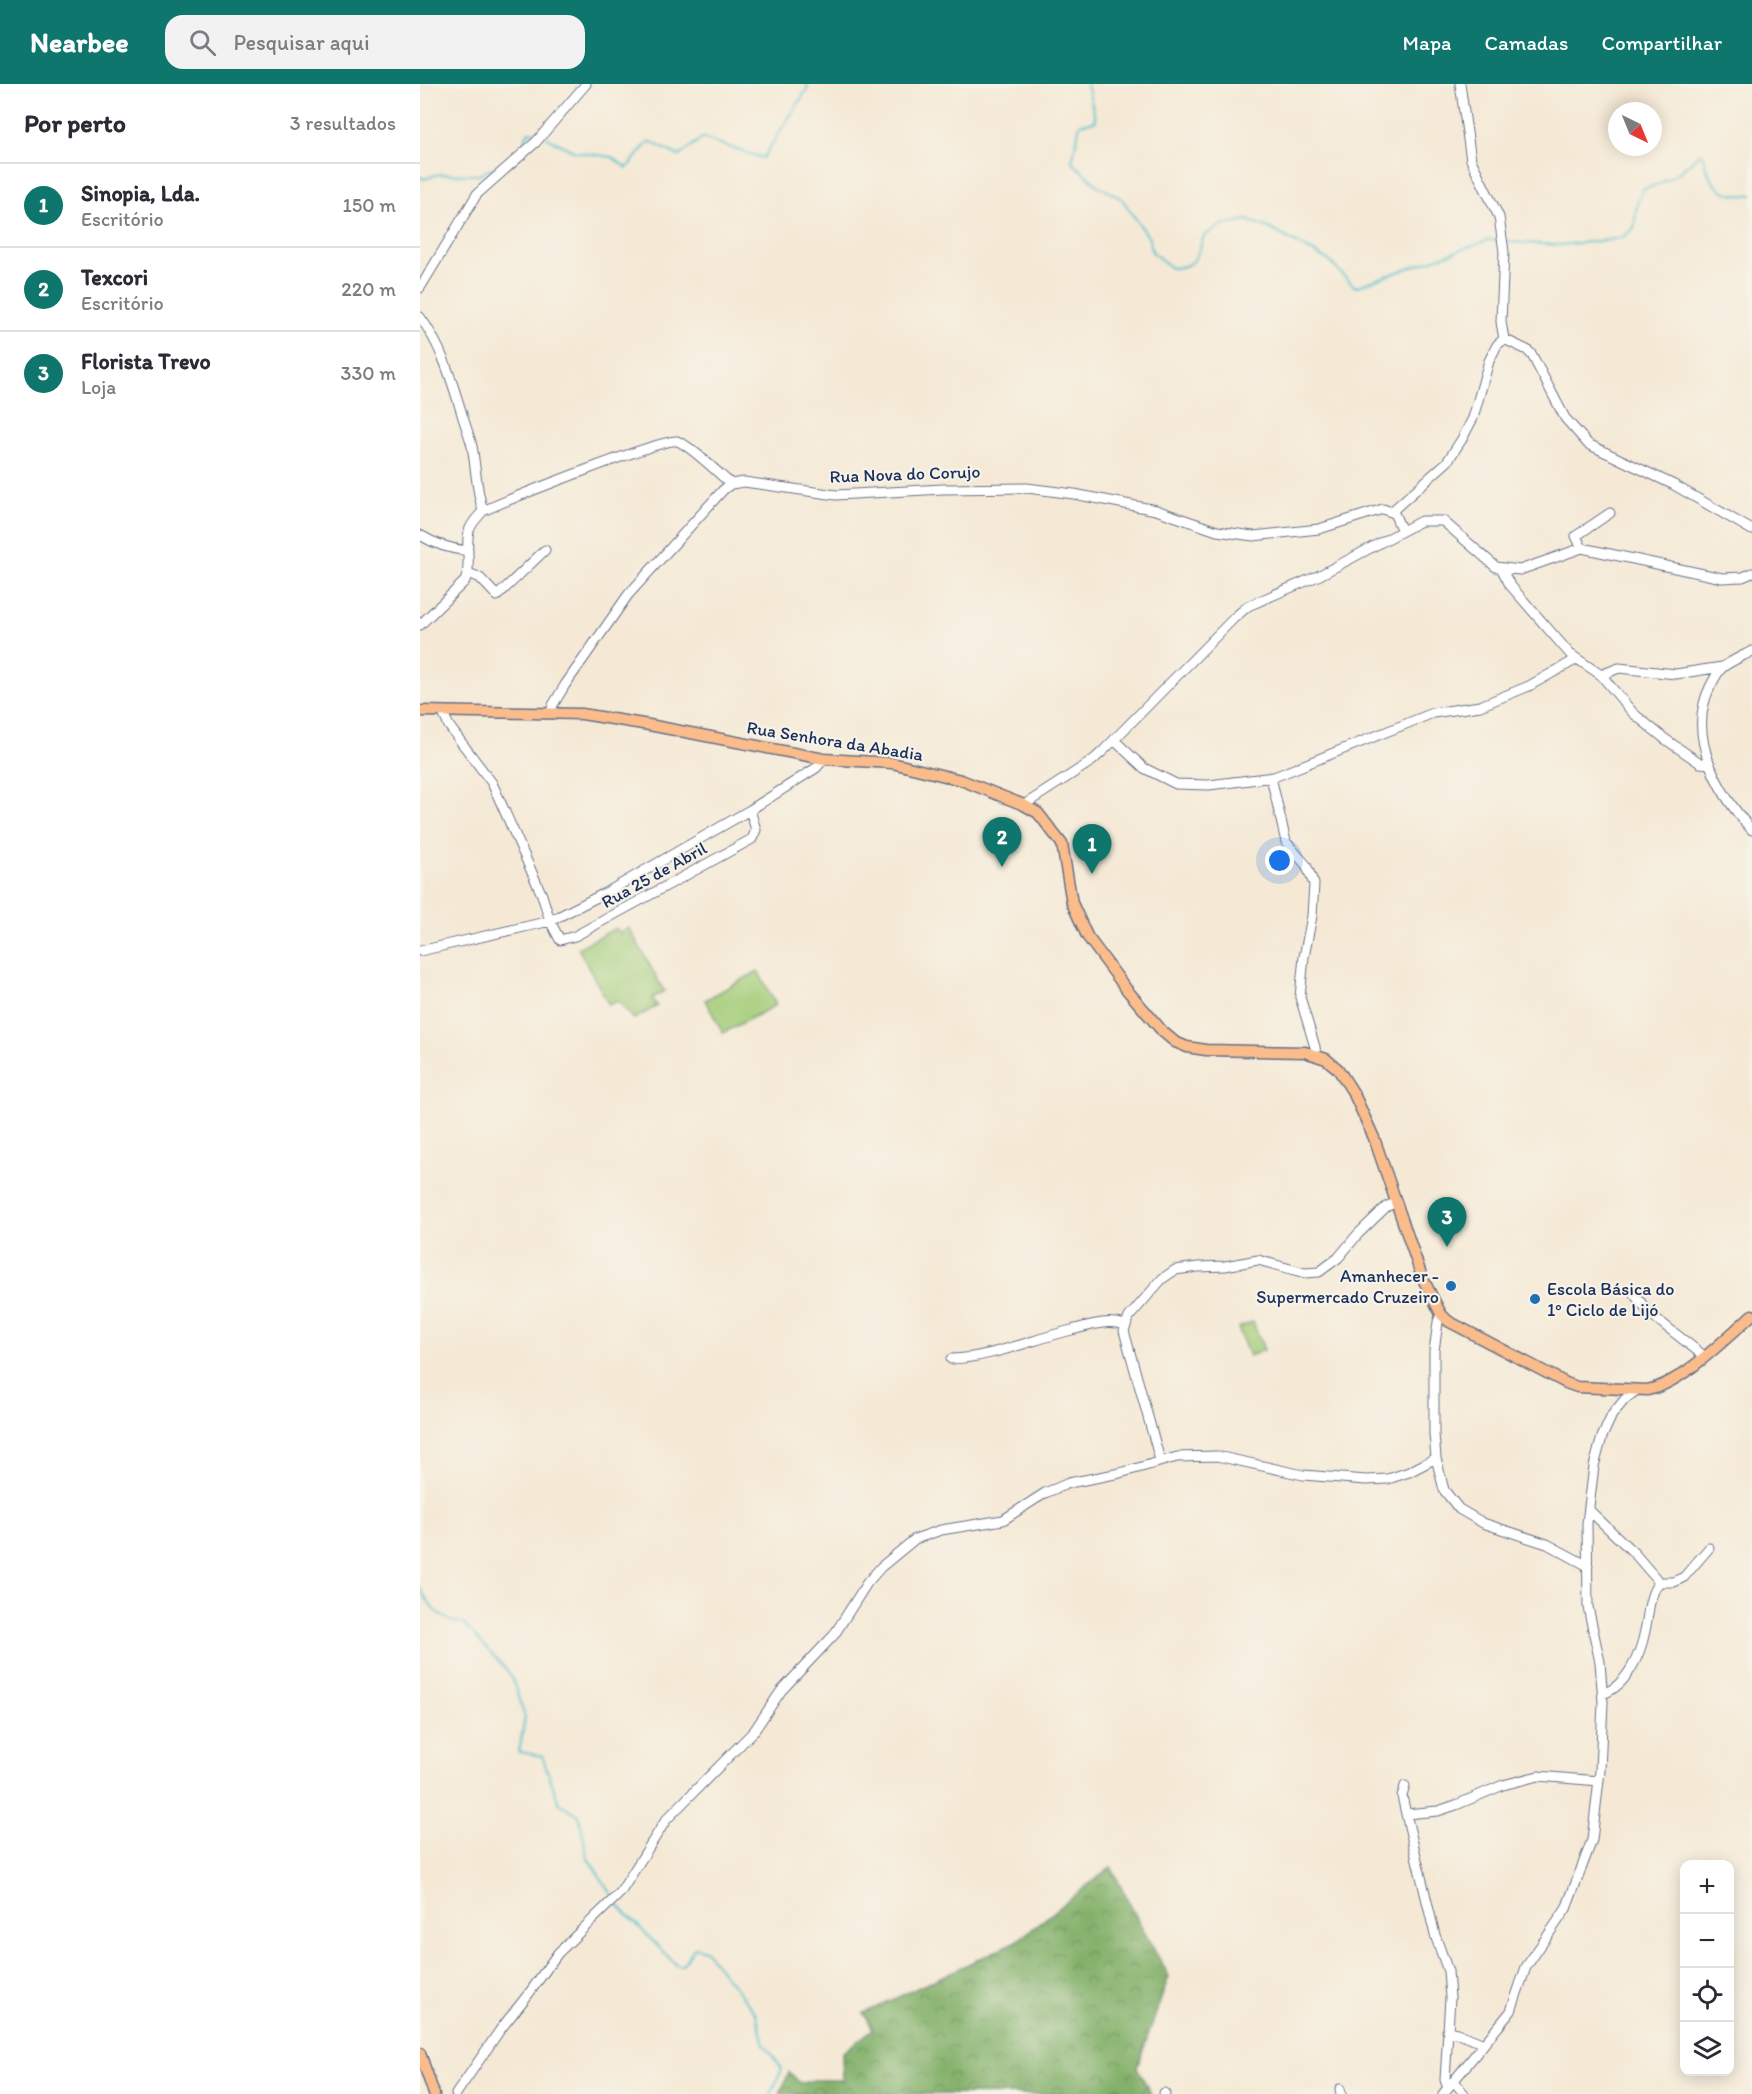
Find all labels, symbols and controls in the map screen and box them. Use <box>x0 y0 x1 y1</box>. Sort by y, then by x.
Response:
search box <box>165 15 585 69</box>
text: Nearbee <box>30 25 129 59</box>
icon: search <box>186 26 219 59</box>
text: Pesquisar aqui <box>234 29 370 56</box>
text: Mapa <box>1403 30 1451 55</box>
text: Camadas <box>1484 30 1568 55</box>
text: Compartilhar <box>1601 30 1722 55</box>
north arrow <box>1608 102 1662 156</box>
text: Por perto <box>24 107 126 139</box>
text: 3 resultados <box>290 111 396 135</box>
text: Sinopia, Lda. <box>81 180 200 207</box>
text: 1 <box>39 193 48 217</box>
text: 150 m <box>343 193 396 217</box>
text: Escritório <box>81 207 164 231</box>
text: Texcori <box>81 264 148 291</box>
text: 2 <box>38 277 49 301</box>
text: 220 m <box>341 277 396 301</box>
text: Escritório <box>81 291 164 315</box>
text: Florista Trevo <box>81 348 211 375</box>
text: 3 <box>38 361 49 385</box>
text: 330 m <box>341 361 396 385</box>
text: Loja <box>81 375 116 399</box>
street label: Rua Nova do Corujo <box>829 460 981 488</box>
street label: Rua Senhora da Abadia <box>745 716 926 766</box>
pin: 2 <box>982 818 1022 867</box>
pin: 1 <box>1072 824 1112 874</box>
street label: Rua 25 de Abril <box>597 837 711 913</box>
your location <box>1265 846 1294 875</box>
pin: 3 <box>1428 1198 1466 1247</box>
place label: Amanhecer - Supermercado Cruzeiro <box>1256 1265 1439 1308</box>
place label: Escola Básica do 1º Ciclo de Lijó <box>1547 1278 1675 1321</box>
marker: Amanhecer - Supermercado Cruzeiro <box>1444 1279 1458 1293</box>
marker: Escola Básica do 1º Ciclo de Lijó <box>1528 1292 1542 1306</box>
map controls <box>1680 1860 1734 2076</box>
button: + <box>1680 1860 1734 1914</box>
button: − <box>1680 1914 1734 1968</box>
button: locate <box>1680 1968 1734 2022</box>
button: layers <box>1680 2022 1734 2076</box>

